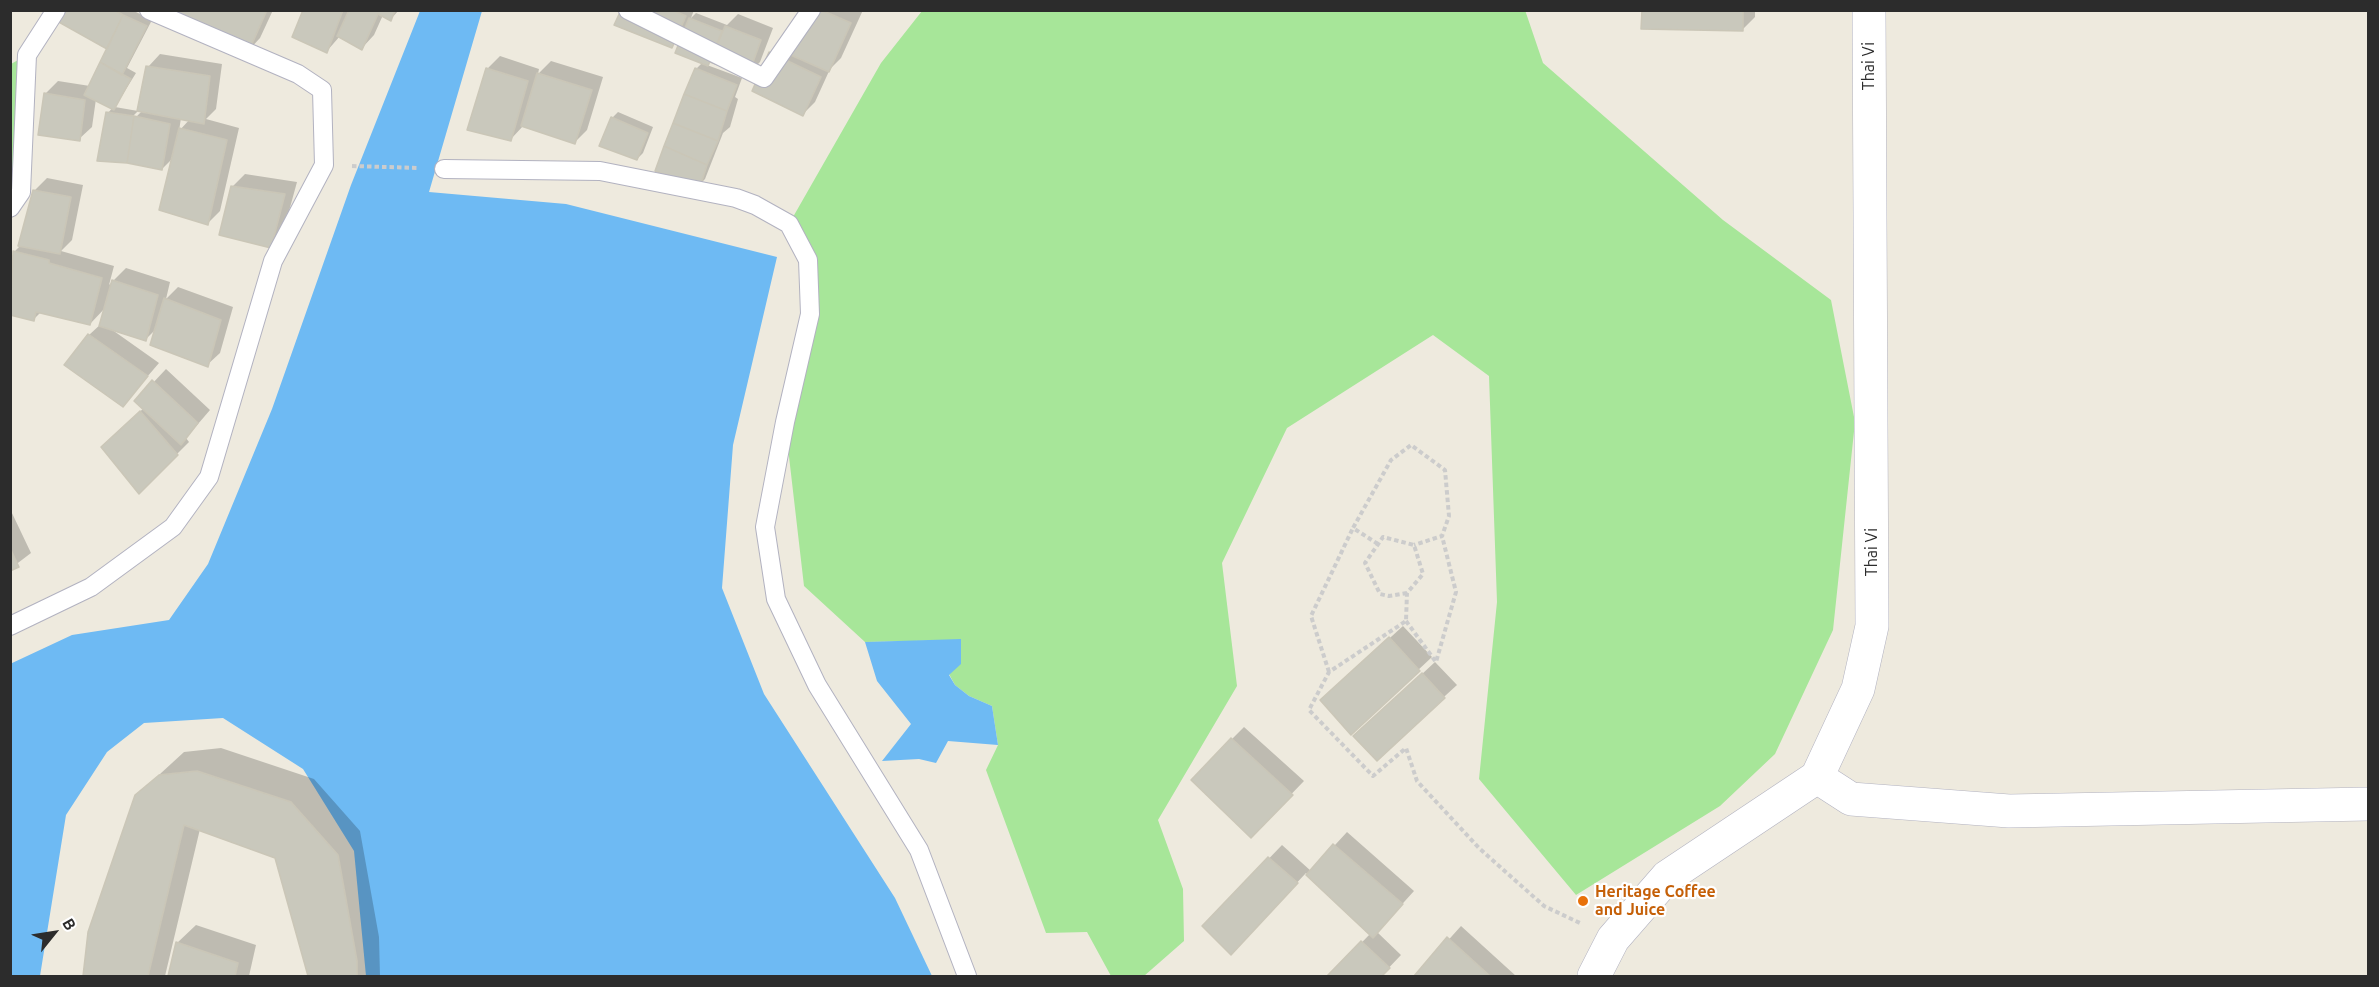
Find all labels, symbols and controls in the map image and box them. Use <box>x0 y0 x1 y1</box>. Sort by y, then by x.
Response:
street label: Thai Vi <box>1859 42 1879 90</box>
street label: Thai Vi <box>1862 528 1882 576</box>
place label: Heritage Coffee and Juice <box>1595 882 1716 920</box>
marker: Heritage Coffee and Juice <box>1576 894 1590 908</box>
north arrow <box>24 903 84 963</box>
text: B <box>59 915 80 933</box>

